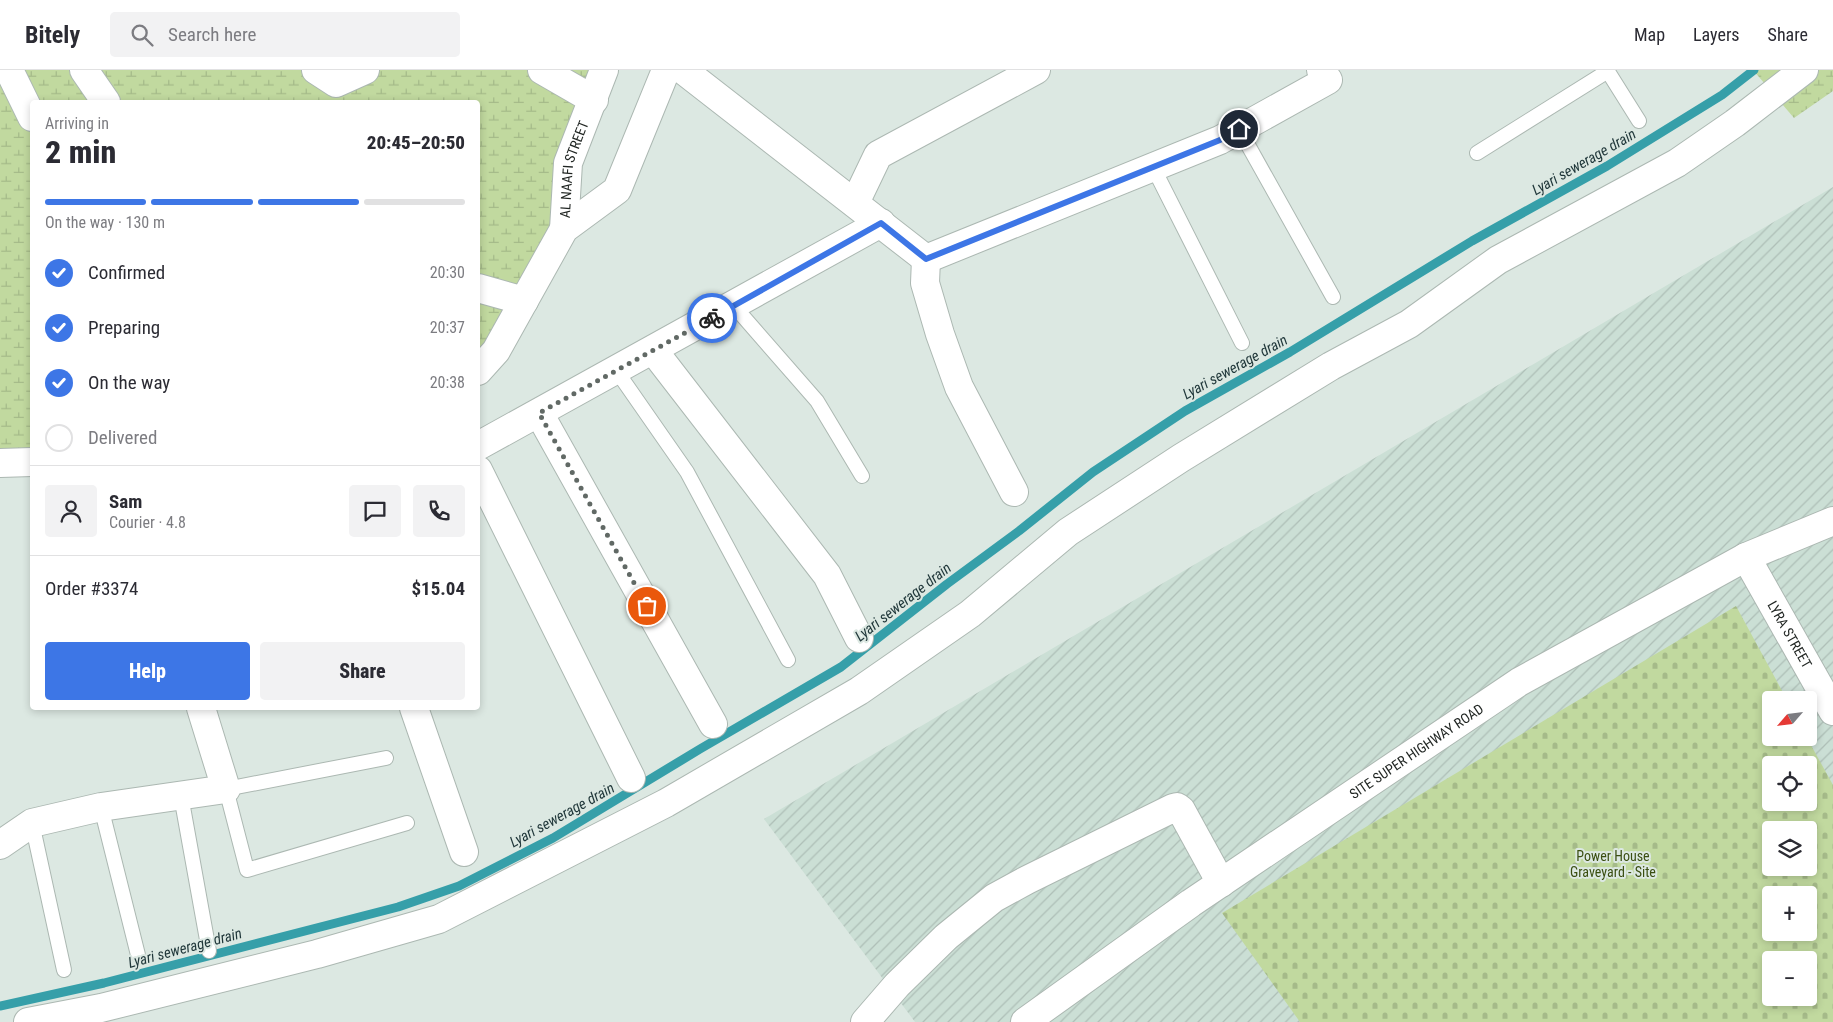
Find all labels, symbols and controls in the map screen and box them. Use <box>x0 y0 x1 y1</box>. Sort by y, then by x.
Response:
search box <box>110 12 460 57</box>
text: Bitely <box>25 21 80 49</box>
icon: search <box>128 21 156 49</box>
text: Search here <box>168 23 256 46</box>
text: Map <box>1634 24 1665 45</box>
text: Layers <box>1693 24 1740 45</box>
text: Share <box>1768 24 1808 45</box>
pin <box>1218 108 1260 150</box>
text: Arriving in <box>45 114 109 133</box>
icon: home <box>1225 115 1253 143</box>
street label: AL NAAFI STREET <box>557 118 592 218</box>
water label: Lyari sewerage drain <box>1529 125 1639 199</box>
text: 20:45–20:50 <box>367 131 465 154</box>
text: 2 min <box>45 133 116 171</box>
text: On the way · 130 m <box>45 213 165 232</box>
icon: check <box>45 259 73 287</box>
text: Confirmed <box>88 261 165 284</box>
text: 20:30 <box>430 263 465 282</box>
courier <box>687 293 737 343</box>
icon: bike <box>698 304 726 332</box>
icon: check <box>45 314 73 342</box>
text: Preparing <box>88 316 160 339</box>
text: 20:37 <box>430 318 465 337</box>
water label: Lyari sewerage drain <box>1179 331 1291 403</box>
icon: check <box>45 369 73 397</box>
text: On the way <box>88 371 170 394</box>
text: 20:38 <box>430 373 465 392</box>
text: Delivered <box>88 426 157 449</box>
button: person <box>45 485 97 537</box>
button: chat <box>349 485 401 537</box>
button: phone <box>413 485 465 537</box>
text: Sam <box>109 490 142 513</box>
text: Courier · 4.8 <box>109 513 186 532</box>
water label: Lyari sewerage drain <box>851 559 955 645</box>
text: Order #3374 <box>45 577 138 600</box>
text: $15.04 <box>411 577 465 600</box>
pin <box>626 585 668 627</box>
icon: bag <box>633 592 661 620</box>
street label: LYRA STREET <box>1764 598 1815 671</box>
button: Help <box>45 642 250 700</box>
button: Share <box>260 642 465 700</box>
north arrow <box>1762 691 1818 746</box>
map controls <box>1762 691 1817 1006</box>
street label: SITE SUPER HIGHWAY ROAD <box>1346 700 1486 802</box>
button: locate <box>1762 756 1817 811</box>
water label: Lyari sewerage drain <box>506 779 618 851</box>
button: layers <box>1762 821 1817 876</box>
park label: Power House Graveyard - Site <box>1570 848 1656 880</box>
button: + <box>1762 886 1817 941</box>
water label: Lyari sewerage drain <box>126 924 244 972</box>
button: − <box>1762 951 1817 1006</box>

